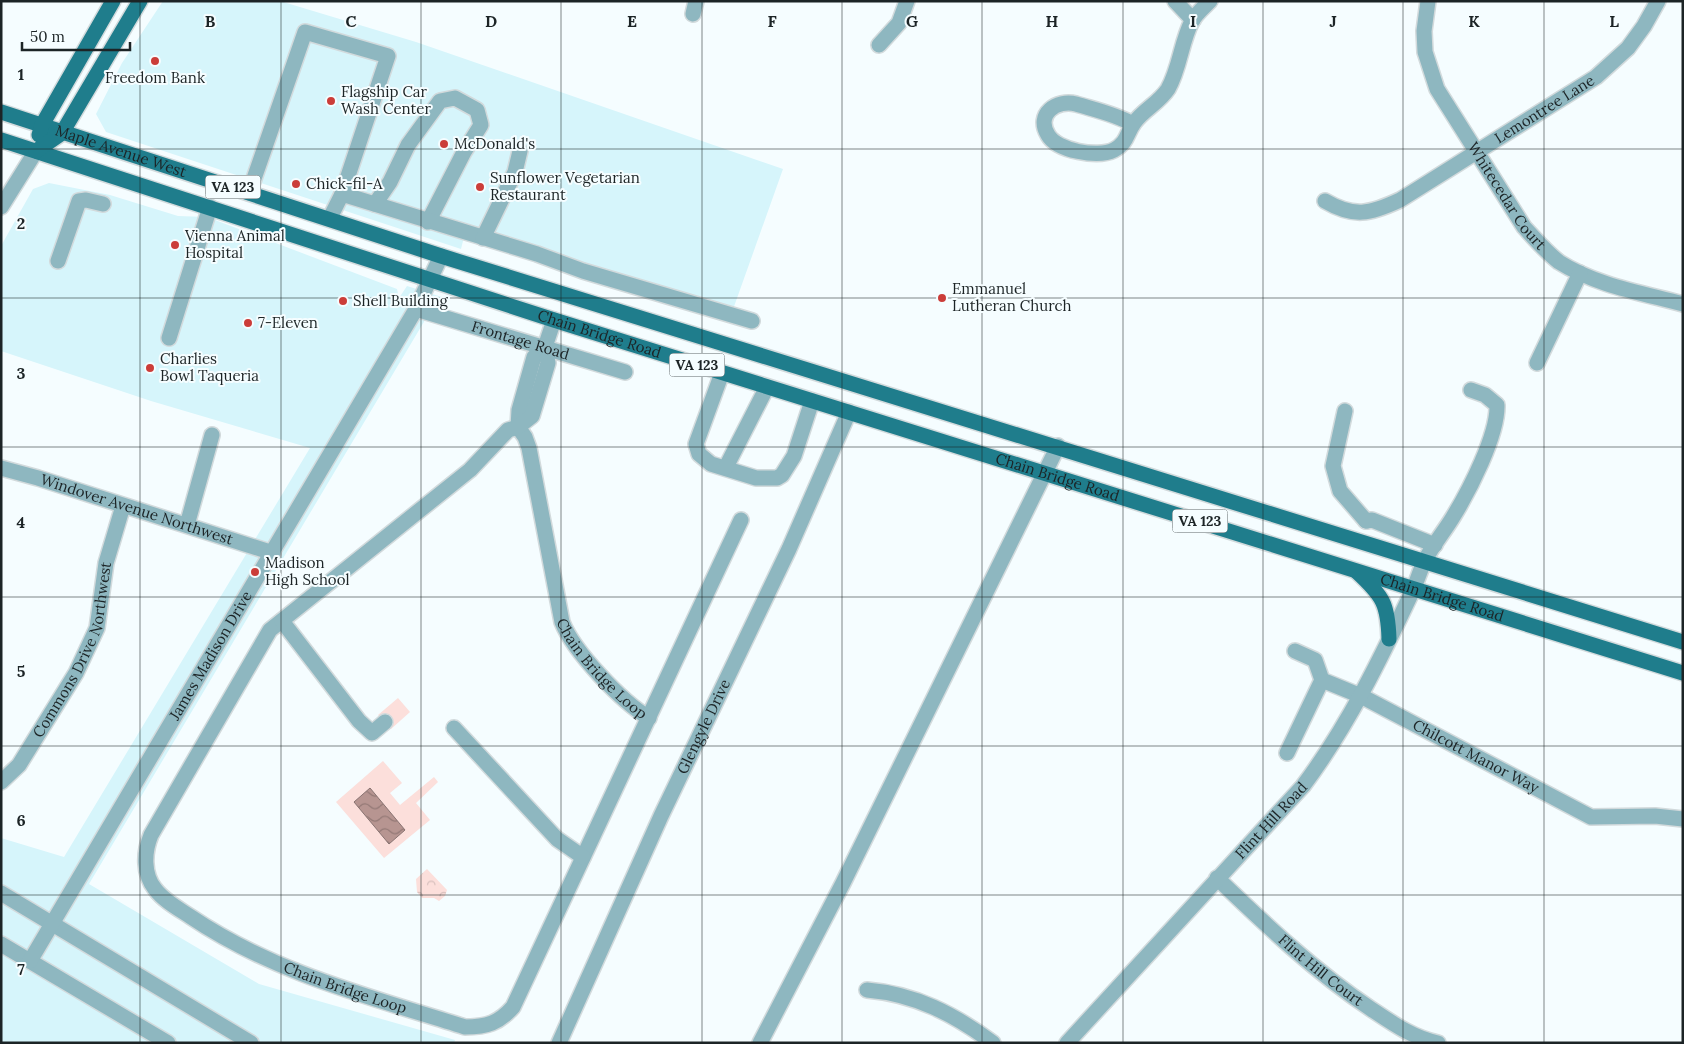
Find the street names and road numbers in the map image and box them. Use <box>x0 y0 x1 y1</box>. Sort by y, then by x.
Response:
street label: Lemontree Lane <box>1491 70 1598 147</box>
street label: Maple Avenue West <box>53 120 189 181</box>
street label: Whitecedar Court <box>1464 138 1550 254</box>
road number: VA 123 <box>206 176 260 198</box>
street label: Chain Bridge Road <box>535 305 664 362</box>
street label: Frontage Road <box>469 316 572 364</box>
road number: VA 123 <box>670 354 724 376</box>
street label: Chain Bridge Road <box>993 449 1122 505</box>
street label: Windover Avenue Northwest <box>38 469 236 549</box>
road number: VA 123 <box>1172 510 1228 532</box>
street label: Commons Drive Northwest <box>28 560 115 741</box>
street label: Chain Bridge Road <box>1378 569 1506 625</box>
street label: James Madison Drive <box>164 587 256 724</box>
street label: Chain Bridge Loop <box>553 615 651 723</box>
street label: Glengyle Drive <box>673 676 734 777</box>
street label: Chilcott Manor Way <box>1410 715 1542 797</box>
street label: Flint Hill Road <box>1231 778 1311 863</box>
street label: Flint Hill Court <box>1274 930 1367 1010</box>
street label: Chain Bridge Loop <box>281 957 409 1017</box>

